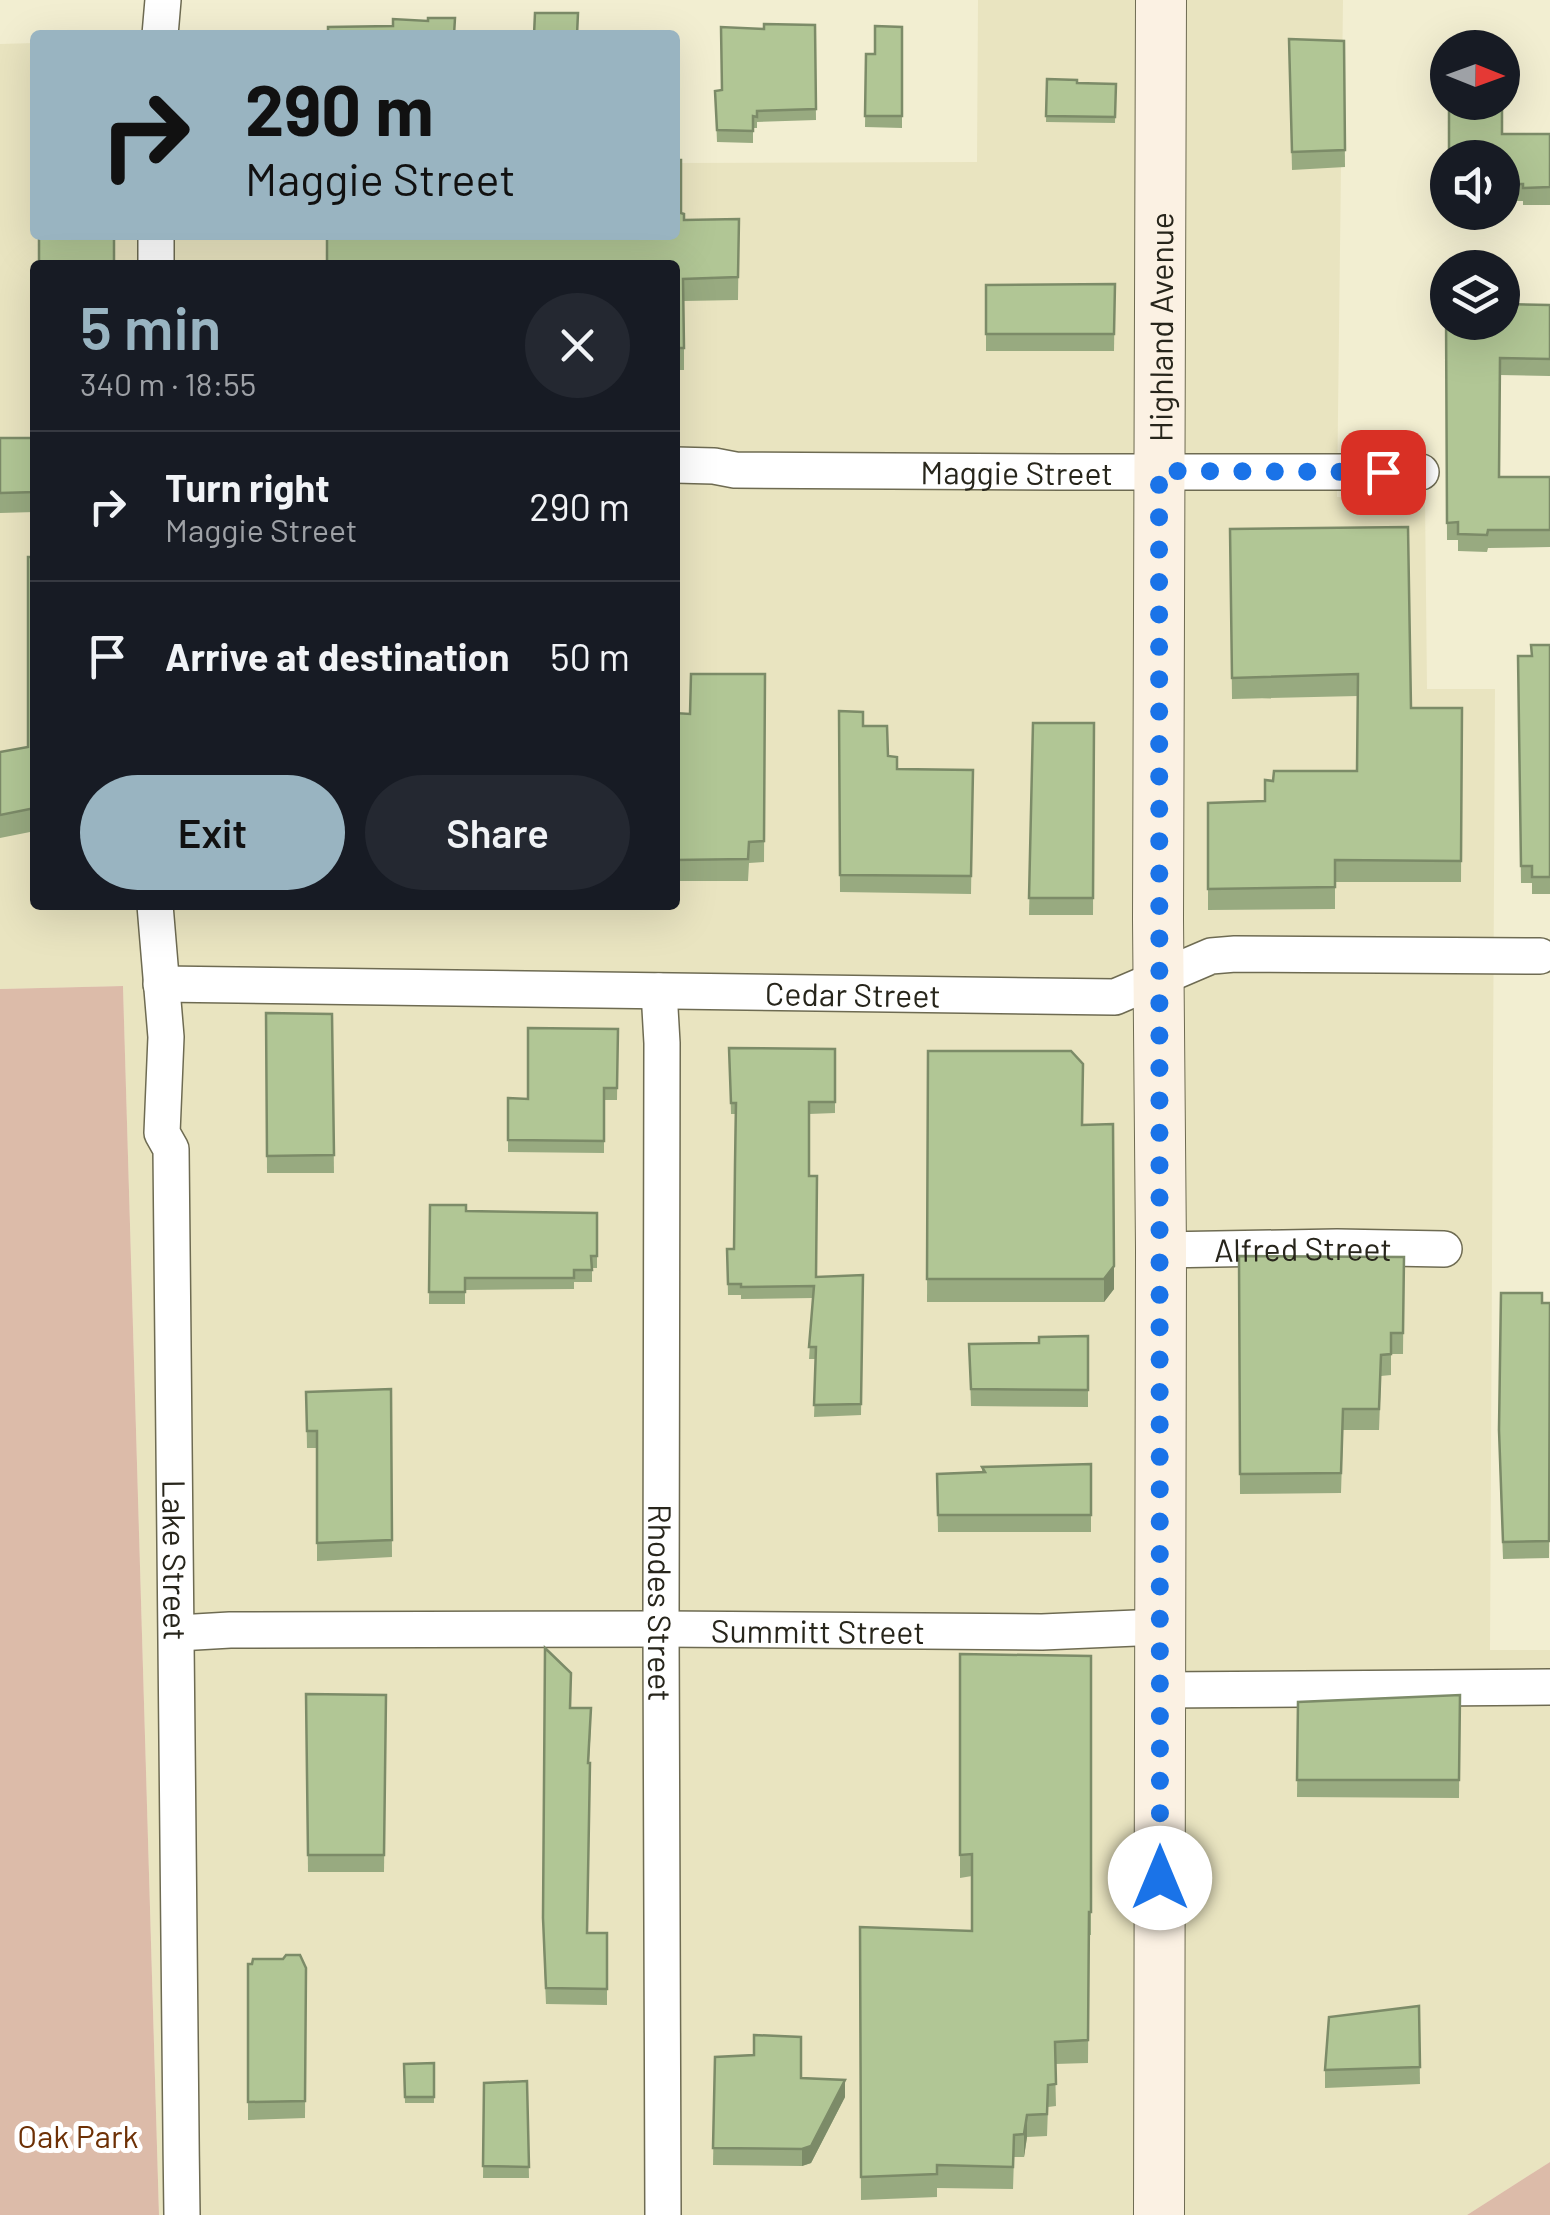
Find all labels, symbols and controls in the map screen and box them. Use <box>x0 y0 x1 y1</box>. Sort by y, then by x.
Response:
north arrow <box>1430 30 1520 120</box>
map controls <box>1430 30 1520 340</box>
text: 290 m <box>245 66 434 150</box>
icon: right <box>80 70 210 200</box>
button: sound <box>1430 140 1520 230</box>
text: Maggie Street <box>245 151 516 205</box>
street label: Highland Avenue <box>1141 212 1179 442</box>
button: layers <box>1430 250 1520 340</box>
text: 5 min <box>80 290 221 362</box>
button: close <box>525 293 630 398</box>
text: 340 m · 18:55 <box>80 364 256 402</box>
pin <box>1341 430 1426 515</box>
icon: arrive <box>1356 445 1411 500</box>
street label: Maggie Street <box>920 452 1113 491</box>
text: Turn right <box>165 464 330 510</box>
icon: right <box>80 479 135 534</box>
text: 290 m <box>529 483 630 529</box>
text: Maggie Street <box>165 510 357 548</box>
icon: arrive <box>80 629 135 684</box>
text: Arrive at destination <box>165 633 510 679</box>
text: 50 m <box>550 633 630 679</box>
button: Exit <box>80 775 345 890</box>
button: Share <box>365 775 630 890</box>
street label: Cedar Street <box>765 973 941 1014</box>
street label: Alfred Street <box>1214 1228 1392 1268</box>
street label: Lake Street <box>156 1479 196 1641</box>
street label: Rhodes Street <box>642 1504 680 1702</box>
street label: Summitt Street <box>711 1610 925 1650</box>
position arrow <box>1108 1826 1212 1930</box>
park label: Oak Park <box>17 2116 139 2154</box>

